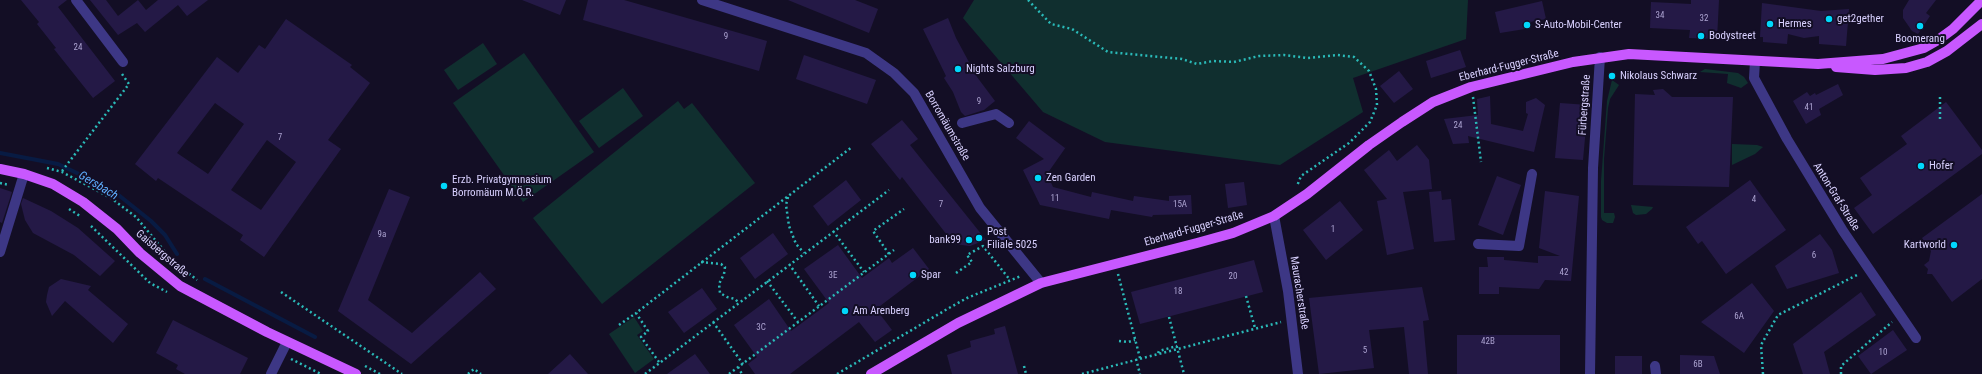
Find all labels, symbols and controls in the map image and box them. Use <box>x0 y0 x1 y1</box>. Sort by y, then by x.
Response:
house number: 34 <box>1656 11 1664 21</box>
place label: get2gether <box>1837 12 1884 26</box>
house number: 32 <box>1700 14 1708 24</box>
marker: get2gether <box>1824 14 1834 24</box>
place label: Hermes <box>1778 17 1812 31</box>
place label: S-Auto-Mobil-Center <box>1535 18 1622 32</box>
marker: Hermes <box>1765 19 1775 29</box>
marker: S-Auto-Mobil-Center <box>1522 20 1532 30</box>
marker: Boomerang <box>1915 21 1925 31</box>
place label: Bodystreet <box>1709 29 1756 43</box>
marker: Bodystreet <box>1696 31 1706 41</box>
house number: 9 <box>724 32 728 42</box>
place label: Boomerang <box>1895 32 1945 46</box>
house number: 24 <box>74 43 82 53</box>
street label: Eberhard-Fugger-Straße <box>1458 47 1560 85</box>
place label: Nights Salzburg <box>966 62 1035 76</box>
marker: Nights Salzburg <box>953 64 963 74</box>
place label: Nikolaus Schwarz <box>1620 69 1697 83</box>
marker: Nikolaus Schwarz <box>1607 71 1617 81</box>
street label: Fürbergstraße <box>1576 74 1594 136</box>
street label: Borromäumstraße <box>922 89 972 163</box>
house number: 9 <box>977 97 981 107</box>
house number: 41 <box>1805 103 1813 113</box>
house number: 24 <box>1454 121 1462 131</box>
house number: 7 <box>278 133 282 143</box>
place label: Hofer <box>1929 159 1953 173</box>
street label: Anton-Graf-Straße <box>1810 161 1862 233</box>
marker: Hofer <box>1916 161 1926 171</box>
water label: Gersbach <box>76 169 120 203</box>
place label: Zen Garden <box>1046 171 1096 185</box>
place label: Erzb. Privatgymnasium Borromäum M.Ö.R. <box>452 173 552 199</box>
marker: Zen Garden <box>1033 173 1043 183</box>
marker: Erzb. Privatgymnasium Borromäum M.Ö.R. <box>439 181 449 191</box>
house number: 11 <box>1051 194 1059 204</box>
house number: 4 <box>1752 195 1756 205</box>
house number: 7 <box>939 200 943 210</box>
house number: 15A <box>1173 200 1187 210</box>
street label: Eberhard-Fugger-Straße <box>1143 209 1245 249</box>
place label: Post Filiale 5025 <box>987 225 1037 251</box>
house number: 1 <box>1331 225 1335 235</box>
street label: Gaisbergstraße <box>133 227 191 281</box>
house number: 9a <box>378 230 386 240</box>
place label: bank99 <box>929 233 961 247</box>
marker: Post Filiale 5025 <box>974 233 984 243</box>
marker: bank99 <box>964 235 974 245</box>
place label: Kartworld <box>1904 238 1946 252</box>
marker: Kartworld <box>1949 240 1959 250</box>
house number: 6 <box>1812 251 1816 261</box>
street label: Mauracherstraße <box>1287 256 1311 330</box>
place label: Spar <box>921 268 941 282</box>
house number: 42 <box>1560 268 1568 278</box>
marker: Spar <box>908 270 918 280</box>
house number: 3E <box>829 271 837 281</box>
house number: 20 <box>1229 272 1237 282</box>
house number: 18 <box>1174 287 1182 297</box>
place label: Am Arenberg <box>853 304 909 318</box>
marker: Am Arenberg <box>840 306 850 316</box>
house number: 6A <box>1734 312 1744 322</box>
house number: 3C <box>756 323 766 333</box>
house number: 42B <box>1481 337 1495 347</box>
house number: 5 <box>1363 346 1367 356</box>
house number: 10 <box>1879 348 1887 358</box>
house number: 6B <box>1693 360 1703 370</box>

